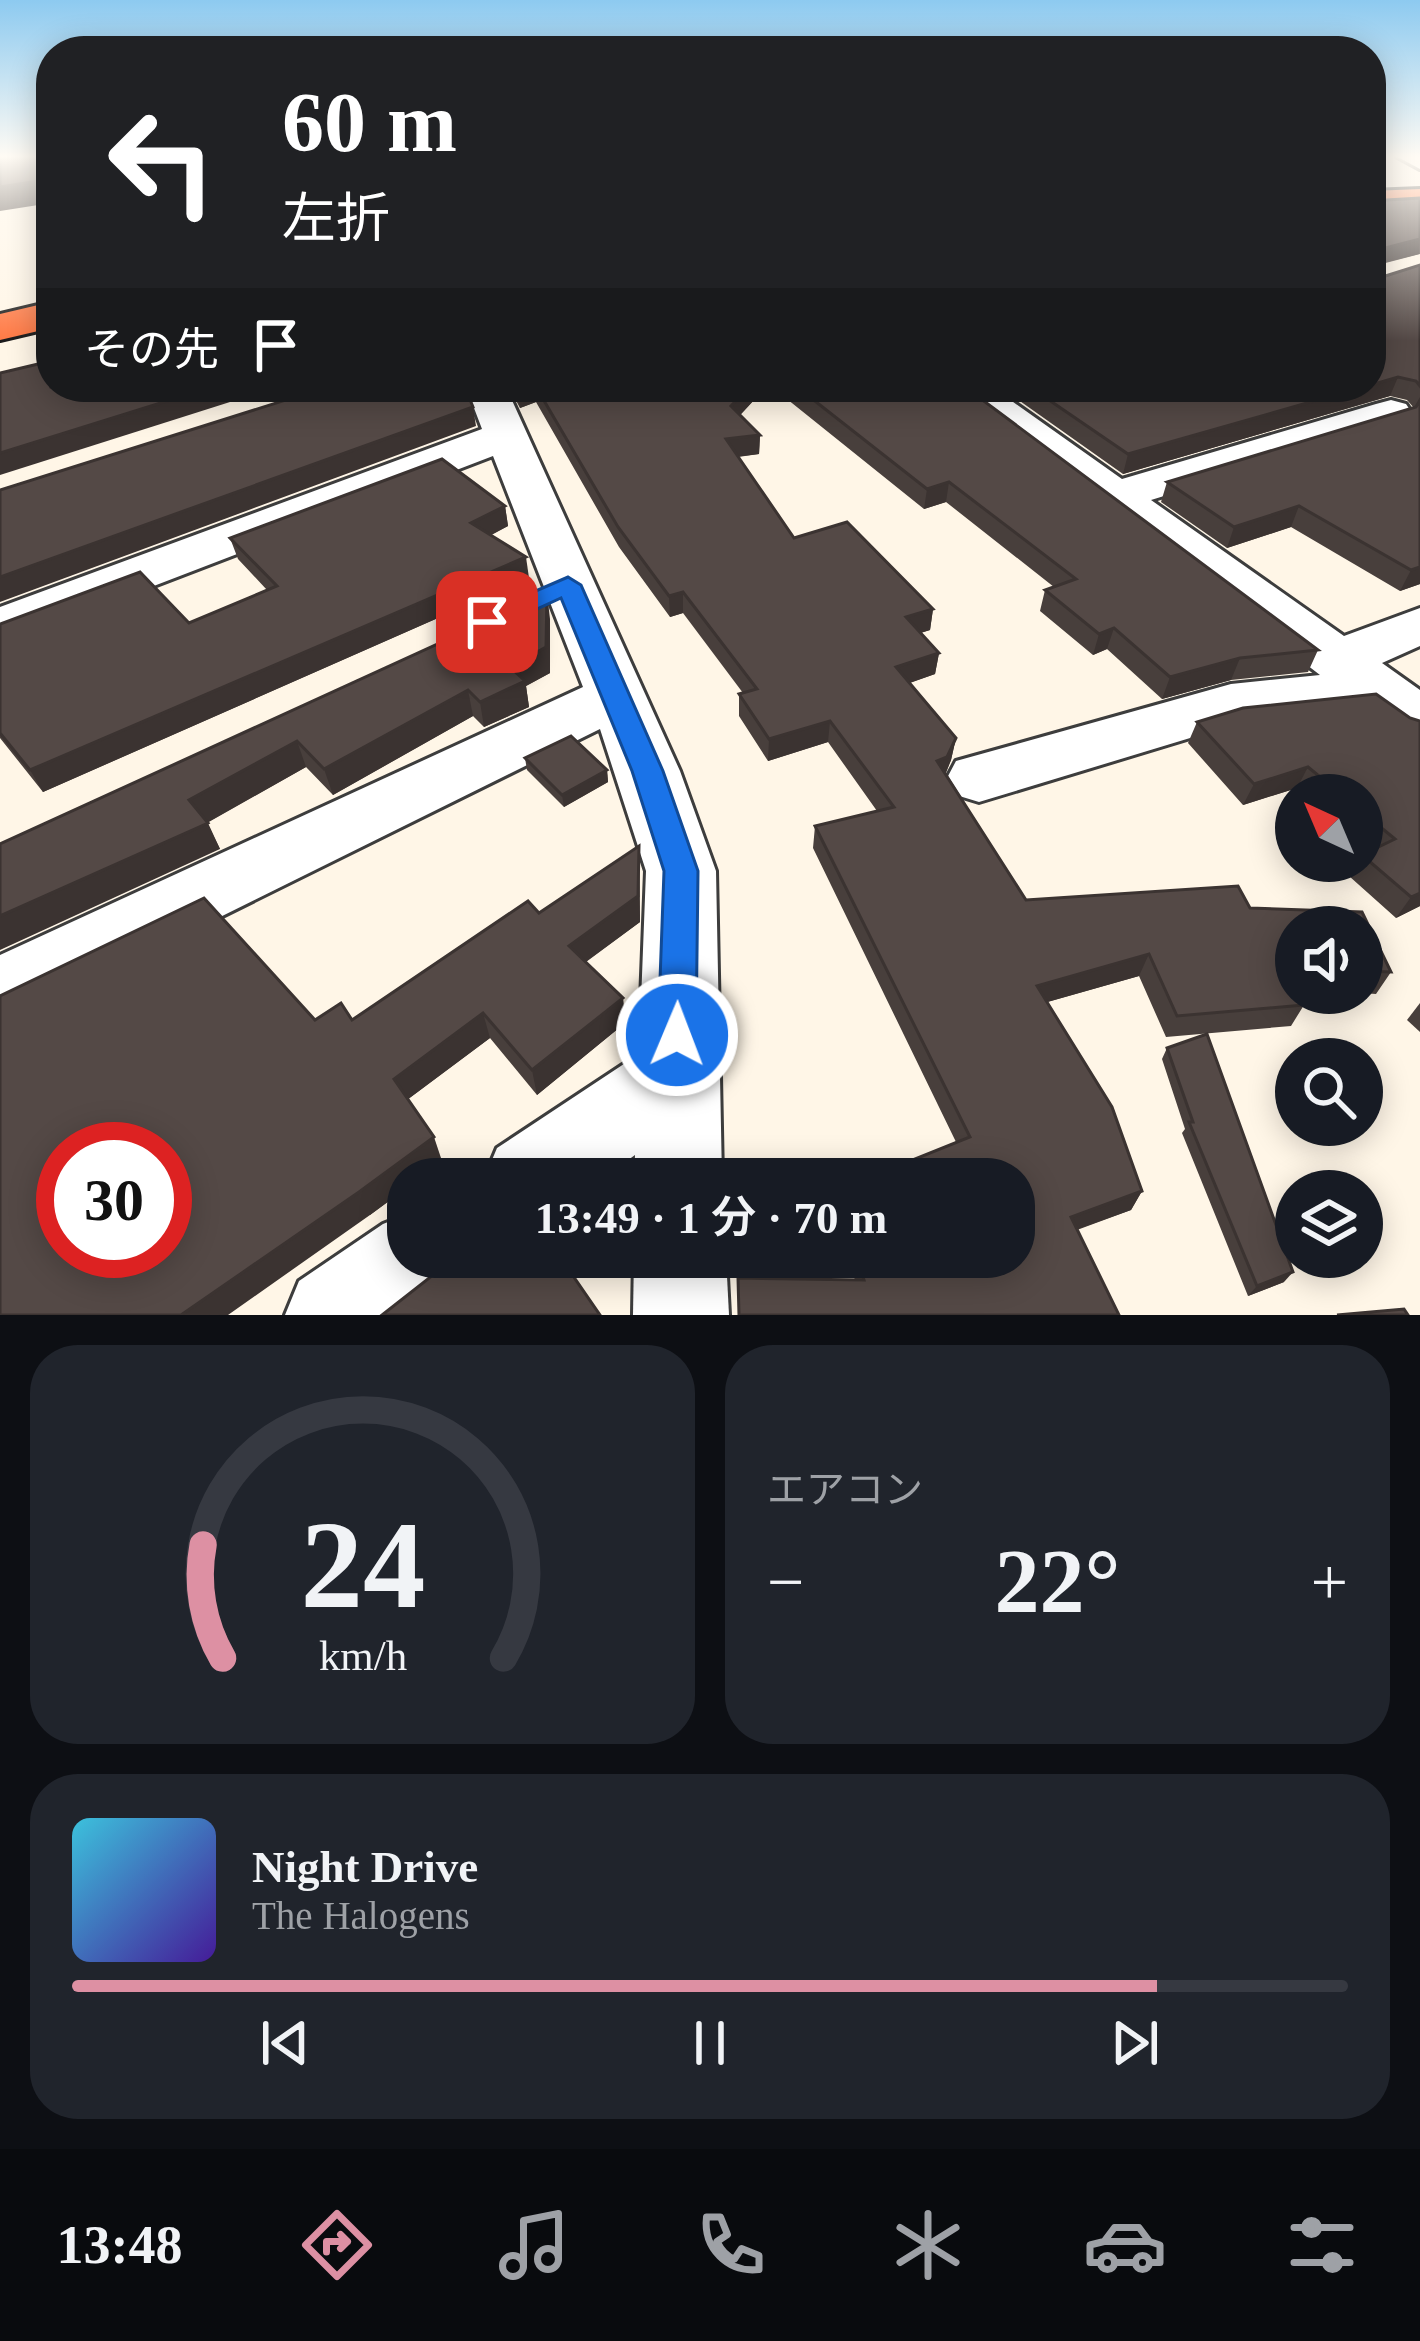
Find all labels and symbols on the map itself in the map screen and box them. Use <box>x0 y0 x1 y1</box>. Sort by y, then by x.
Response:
pin <box>436 571 538 673</box>
north arrow <box>1275 774 1383 882</box>
position arrow <box>614 972 740 1098</box>
speed limit sign: 30 <box>36 1122 192 1278</box>

